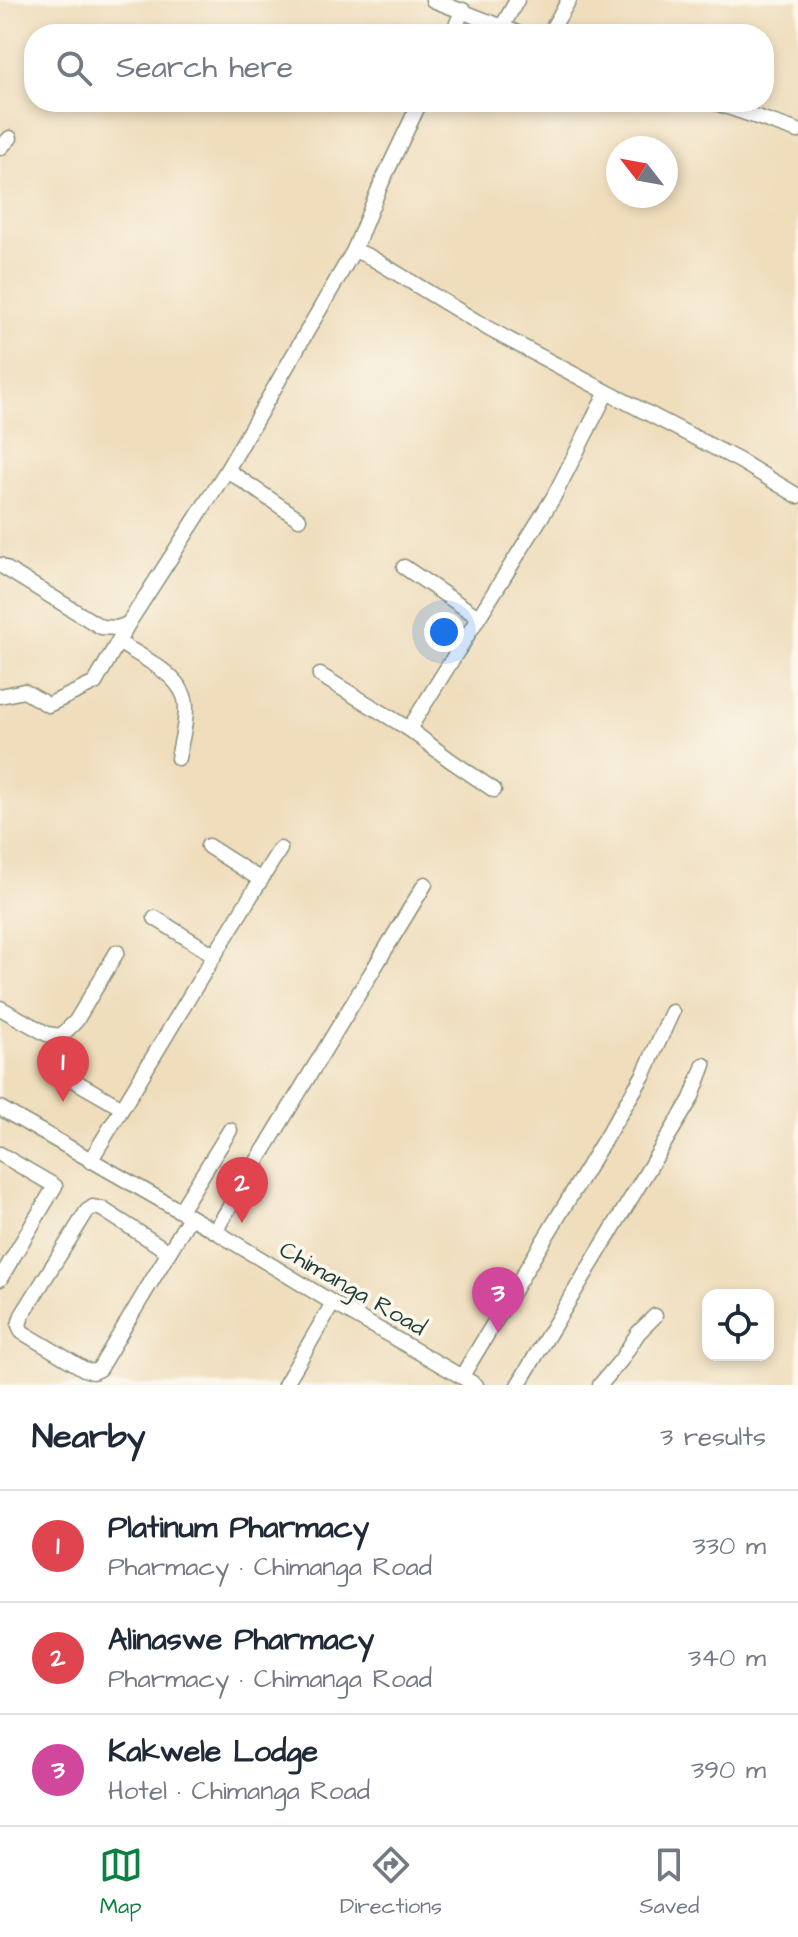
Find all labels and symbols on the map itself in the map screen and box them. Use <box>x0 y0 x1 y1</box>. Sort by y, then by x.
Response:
north arrow <box>606 136 678 208</box>
your location <box>424 612 464 652</box>
pin: 1 <box>37 1036 89 1102</box>
pin: 2 <box>216 1157 268 1223</box>
street label: Chimanga Road <box>272 1233 432 1346</box>
pin: 3 <box>472 1267 524 1333</box>

